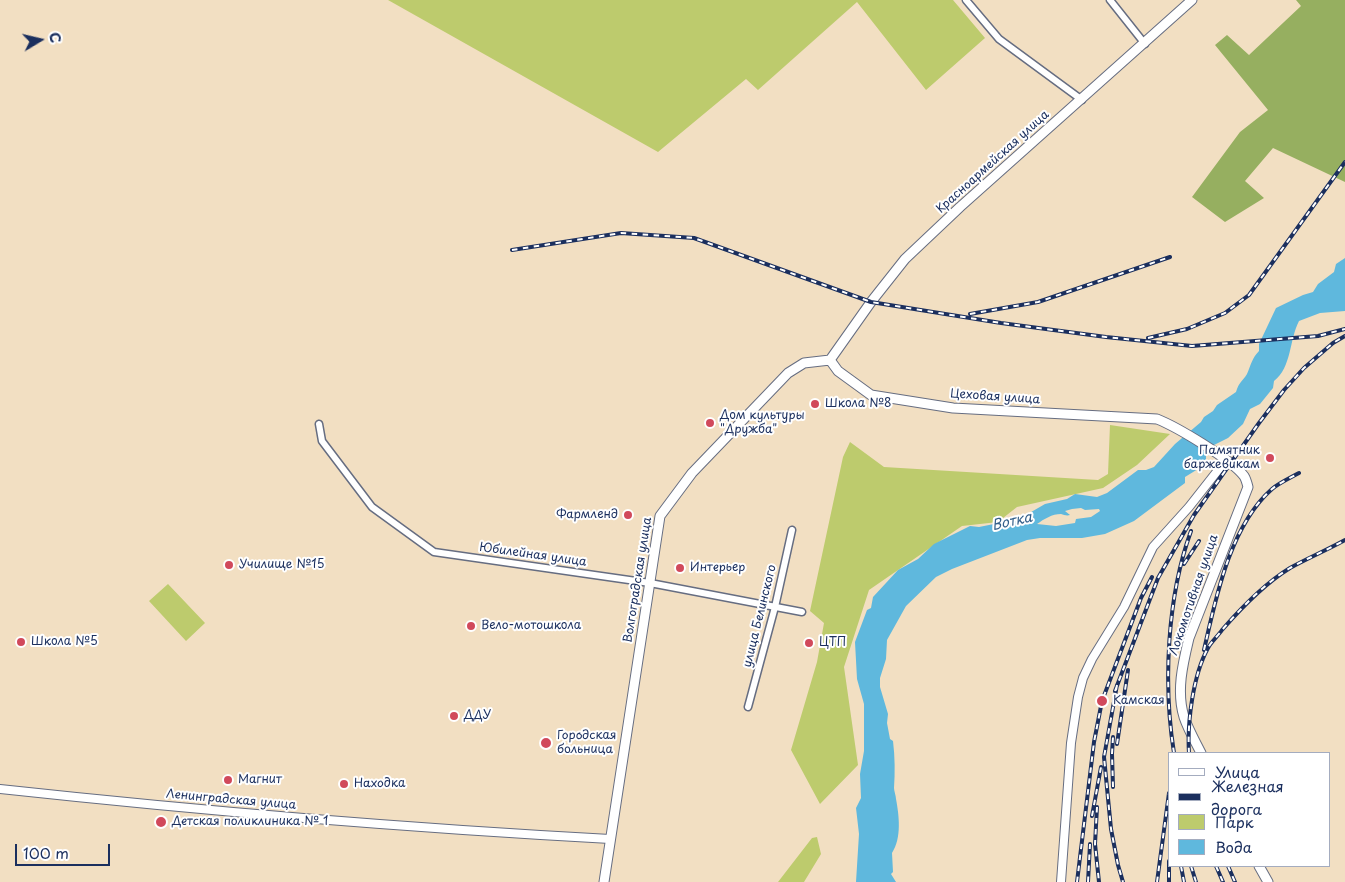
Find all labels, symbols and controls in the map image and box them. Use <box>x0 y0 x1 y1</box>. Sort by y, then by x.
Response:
north arrow <box>15 15 65 65</box>
text: С <box>44 31 67 44</box>
street label: Красноармейская улица <box>934 108 1052 216</box>
street label: Цеховая улица <box>950 387 1040 407</box>
place label: Школа №8 <box>825 397 891 411</box>
marker: Школа №8 <box>809 398 821 410</box>
place label: Дом культуры "Дружба" <box>720 409 805 437</box>
marker: Дом культуры "Дружба" <box>704 417 716 429</box>
place label: Памятник баржевикам <box>1184 444 1260 472</box>
marker: Памятник баржевикам <box>1264 452 1276 464</box>
place label: Фармленд <box>556 508 618 522</box>
marker: Фармленд <box>622 509 634 521</box>
water label: Вотка <box>990 509 1034 535</box>
street label: Волгоградская улица <box>621 516 655 644</box>
street label: Локомотивная улица <box>1167 533 1221 657</box>
street label: Юбилейная улица <box>478 540 588 570</box>
place label: Училище №15 <box>239 558 324 572</box>
marker: Училище №15 <box>223 559 235 571</box>
place label: Интерьер <box>690 561 745 575</box>
marker: Интерьер <box>674 562 686 574</box>
street label: улица Белинского <box>740 563 780 669</box>
place label: Вело-мотошкола <box>481 619 581 633</box>
marker: Вело-мотошкола <box>465 620 477 632</box>
place label: Школа №5 <box>31 635 98 649</box>
marker: Школа №5 <box>15 636 27 648</box>
place label: ЦТП <box>819 636 846 650</box>
marker: ЦТП <box>803 637 815 649</box>
marker: Камская <box>1095 694 1109 708</box>
place label: Камская <box>1113 694 1165 708</box>
place label: ДДУ <box>464 709 491 723</box>
marker: ДДУ <box>448 710 460 722</box>
place label: Городская больница <box>557 729 616 757</box>
marker: Городская больница <box>539 736 553 750</box>
legend <box>1168 752 1330 867</box>
text: Улица <box>1215 760 1260 783</box>
place label: Магнит <box>238 773 282 787</box>
marker: Магнит <box>222 774 234 786</box>
text: Железная дорога <box>1211 774 1284 820</box>
place label: Находка <box>354 777 405 791</box>
marker: Находка <box>338 778 350 790</box>
street label: Ленинградская улица <box>165 787 297 813</box>
text: Парк <box>1215 810 1254 833</box>
marker: Детская поликлиника № 1 <box>154 815 168 829</box>
place label: Детская поликлиника № 1 <box>172 815 328 829</box>
scale bar <box>18 834 112 866</box>
text: Вода <box>1215 835 1252 858</box>
text: 100 m <box>23 841 69 864</box>

